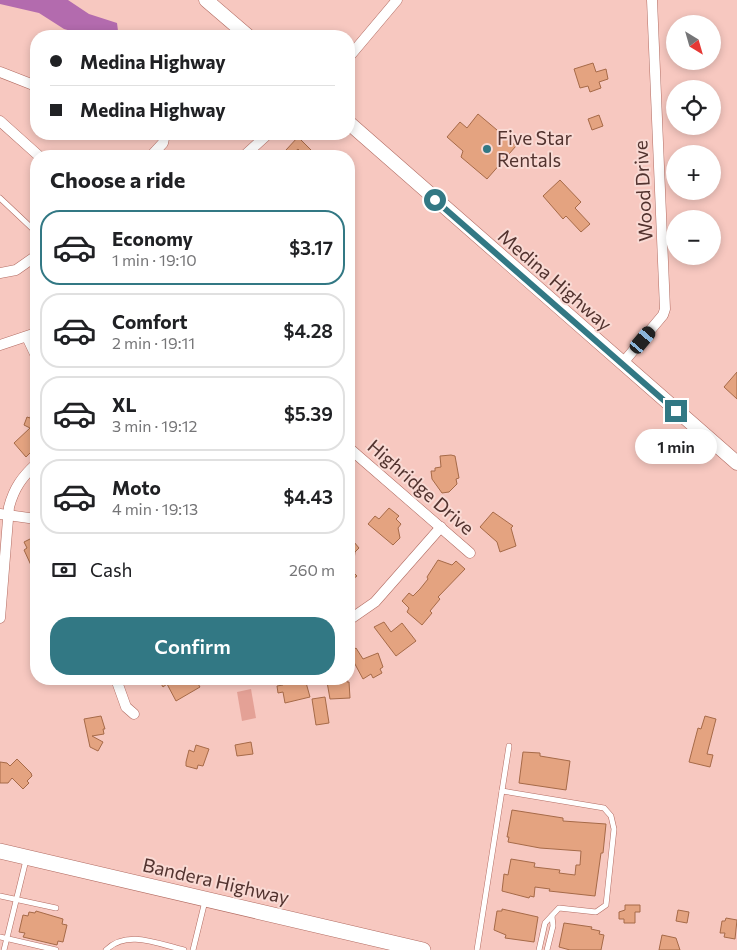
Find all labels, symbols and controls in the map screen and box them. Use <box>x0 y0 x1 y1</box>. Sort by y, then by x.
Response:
north arrow <box>666 15 721 70</box>
map controls <box>666 15 721 265</box>
text: Medina Highway <box>80 50 226 73</box>
button: locate <box>666 80 721 135</box>
text: Medina Highway <box>80 98 226 121</box>
place label: Five Star Rentals <box>497 126 573 171</box>
street label: Wood Drive <box>628 140 657 242</box>
marker: Five Star Rentals <box>481 143 493 155</box>
button: + <box>666 145 721 200</box>
text: Choose a ride <box>50 166 185 193</box>
route start <box>424 189 446 211</box>
button: − <box>666 210 721 265</box>
street label: Medina Highway <box>494 224 617 335</box>
icon: car <box>52 225 97 270</box>
text: Economy <box>112 227 193 250</box>
text: $3.17 <box>289 236 333 259</box>
text: 1 min · 19:10 <box>112 250 197 269</box>
icon: car <box>52 308 97 353</box>
text: Comfort <box>112 310 188 333</box>
text: $4.28 <box>284 319 333 342</box>
car <box>627 324 658 356</box>
text: 2 min · 19:11 <box>112 333 195 352</box>
icon: car <box>52 391 97 436</box>
text: XL <box>112 393 137 416</box>
route end <box>665 400 687 422</box>
text: $5.39 <box>284 402 333 425</box>
text: 3 min · 19:12 <box>112 416 197 435</box>
callout: 1 min <box>635 428 717 464</box>
street label: Highridge Drive <box>363 434 479 539</box>
text: 1 min <box>657 437 695 456</box>
icon: car <box>52 474 97 519</box>
text: Moto <box>112 476 161 499</box>
text: $4.43 <box>283 485 333 508</box>
text: 4 min · 19:13 <box>112 499 198 518</box>
icon: cash <box>50 556 78 584</box>
text: Cash <box>90 558 132 581</box>
text: 260 m <box>289 560 335 579</box>
button: Confirm <box>50 617 335 675</box>
street label: Bandera Highway <box>141 852 292 909</box>

